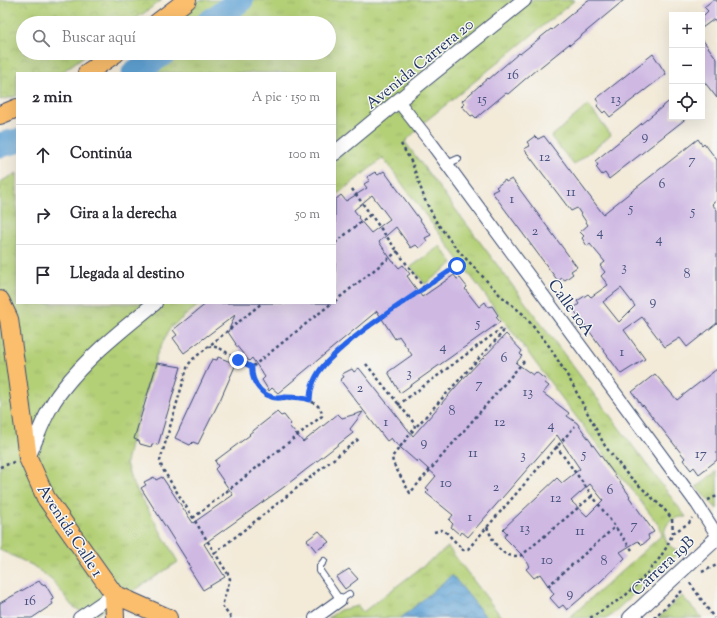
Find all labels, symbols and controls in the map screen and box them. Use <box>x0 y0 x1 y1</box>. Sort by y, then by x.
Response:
map controls <box>669 12 705 120</box>
button: + <box>669 12 705 48</box>
street label: Avenida Carrera 20 <box>362 14 480 116</box>
search box <box>16 16 336 60</box>
icon: search <box>30 27 52 49</box>
text: Buscar aquí <box>62 28 136 49</box>
button: − <box>669 48 705 84</box>
house number: 16 <box>507 66 519 86</box>
button: locate <box>669 84 705 120</box>
text: 2 min <box>32 86 73 110</box>
text: A pie · 150 m <box>252 89 320 107</box>
house number: 15 <box>477 90 487 110</box>
house number: 13 <box>611 90 622 110</box>
house number: 9 <box>642 127 649 147</box>
icon: ahead <box>32 144 54 166</box>
text: Continúa <box>70 144 132 165</box>
text: 100 m <box>288 146 320 164</box>
house number: 12 <box>539 148 551 168</box>
house number: 7 <box>688 151 696 171</box>
house number: 6 <box>659 175 666 195</box>
house number: 11 <box>566 183 576 203</box>
house number: 1 <box>510 190 515 210</box>
house number: 5 <box>628 199 634 219</box>
house number: 5 <box>690 202 696 222</box>
icon: right <box>32 204 54 226</box>
text: Gira a la derecha <box>70 204 177 225</box>
text: 50 m <box>295 206 320 224</box>
house number: 2 <box>532 222 539 242</box>
house number: 4 <box>596 223 604 243</box>
house number: 4 <box>655 230 663 250</box>
route start <box>448 257 466 275</box>
house number: 3 <box>621 258 627 278</box>
icon: arrive <box>32 264 54 286</box>
text: Llegada al destino <box>70 264 185 285</box>
house number: 8 <box>684 265 691 285</box>
street label: Calle 10A <box>541 275 599 342</box>
house number: 9 <box>650 292 657 312</box>
house number: 5 <box>475 314 481 334</box>
house number: 4 <box>439 338 447 358</box>
house number: 1 <box>620 343 625 363</box>
house number: 6 <box>501 349 508 369</box>
route end <box>229 351 247 369</box>
house number: 3 <box>406 364 412 384</box>
house number: 7 <box>475 375 483 395</box>
house number: 2 <box>357 379 364 399</box>
house number: 13 <box>523 383 534 403</box>
house number: 8 <box>449 402 456 422</box>
house number: 1 <box>384 413 389 433</box>
house number: 12 <box>494 413 506 433</box>
house number: 4 <box>547 416 555 436</box>
house number: 9 <box>421 433 428 453</box>
house number: 11 <box>468 444 478 464</box>
house number: 5 <box>581 445 587 465</box>
house number: 17 <box>695 445 707 465</box>
house number: 3 <box>520 446 526 466</box>
house number: 10 <box>440 474 452 494</box>
house number: 2 <box>493 478 500 498</box>
street label: Avenida Calle 1 <box>30 480 108 583</box>
house number: 6 <box>607 481 614 501</box>
house number: 12 <box>550 489 562 509</box>
house number: 1 <box>468 508 473 528</box>
house number: 7 <box>630 516 638 536</box>
house number: 13 <box>520 519 531 539</box>
house number: 11 <box>575 522 585 542</box>
street label: Carrera 19B <box>627 531 701 602</box>
house number: 10 <box>541 551 553 571</box>
house number: 8 <box>601 552 608 572</box>
house number: 9 <box>567 584 574 604</box>
house number: 16 <box>24 592 36 612</box>

